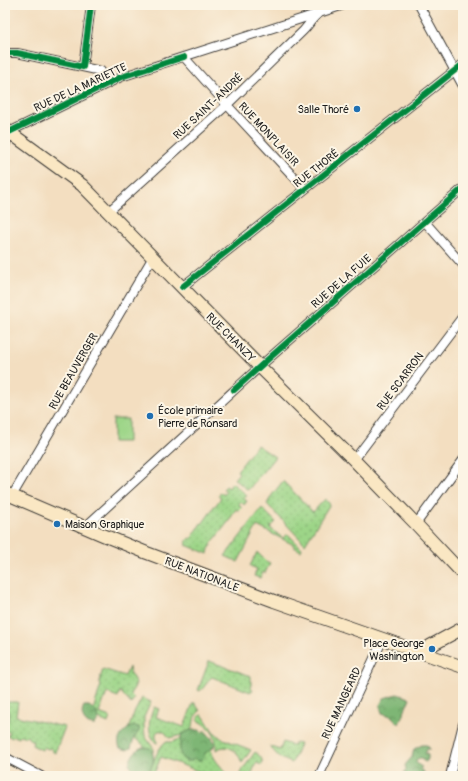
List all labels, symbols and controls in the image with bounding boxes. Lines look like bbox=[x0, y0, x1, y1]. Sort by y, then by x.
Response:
street label: RUE DE LA MARIETTE bbox=[32, 60, 129, 115]
street label: RUE SAINT-ANDRÉ bbox=[171, 71, 246, 142]
street label: RUE MONPLAISIR bbox=[236, 100, 302, 169]
place label: Salle Thoré bbox=[297, 103, 349, 116]
marker: Salle Thoré bbox=[352, 104, 362, 114]
street label: RUE THORÉ bbox=[291, 147, 342, 190]
street label: RUE DE LA FUIE bbox=[309, 252, 374, 311]
street label: RUE CHANZY bbox=[203, 310, 258, 365]
street label: RUE BEAUVERGER bbox=[46, 331, 101, 412]
street label: RUE SCARRON bbox=[374, 350, 426, 413]
place label: École primaire Pierre de Ronsard bbox=[158, 404, 238, 430]
marker: École primaire Pierre de Ronsard bbox=[145, 411, 155, 421]
place label: Maison Graphique bbox=[65, 518, 145, 531]
marker: Maison Graphique bbox=[52, 519, 62, 529]
street label: RUE NATIONALE bbox=[163, 554, 241, 595]
place label: Place George Washington bbox=[363, 637, 425, 663]
marker: Place George Washington bbox=[427, 644, 437, 654]
street label: RUE MANGEARD bbox=[319, 665, 364, 741]

